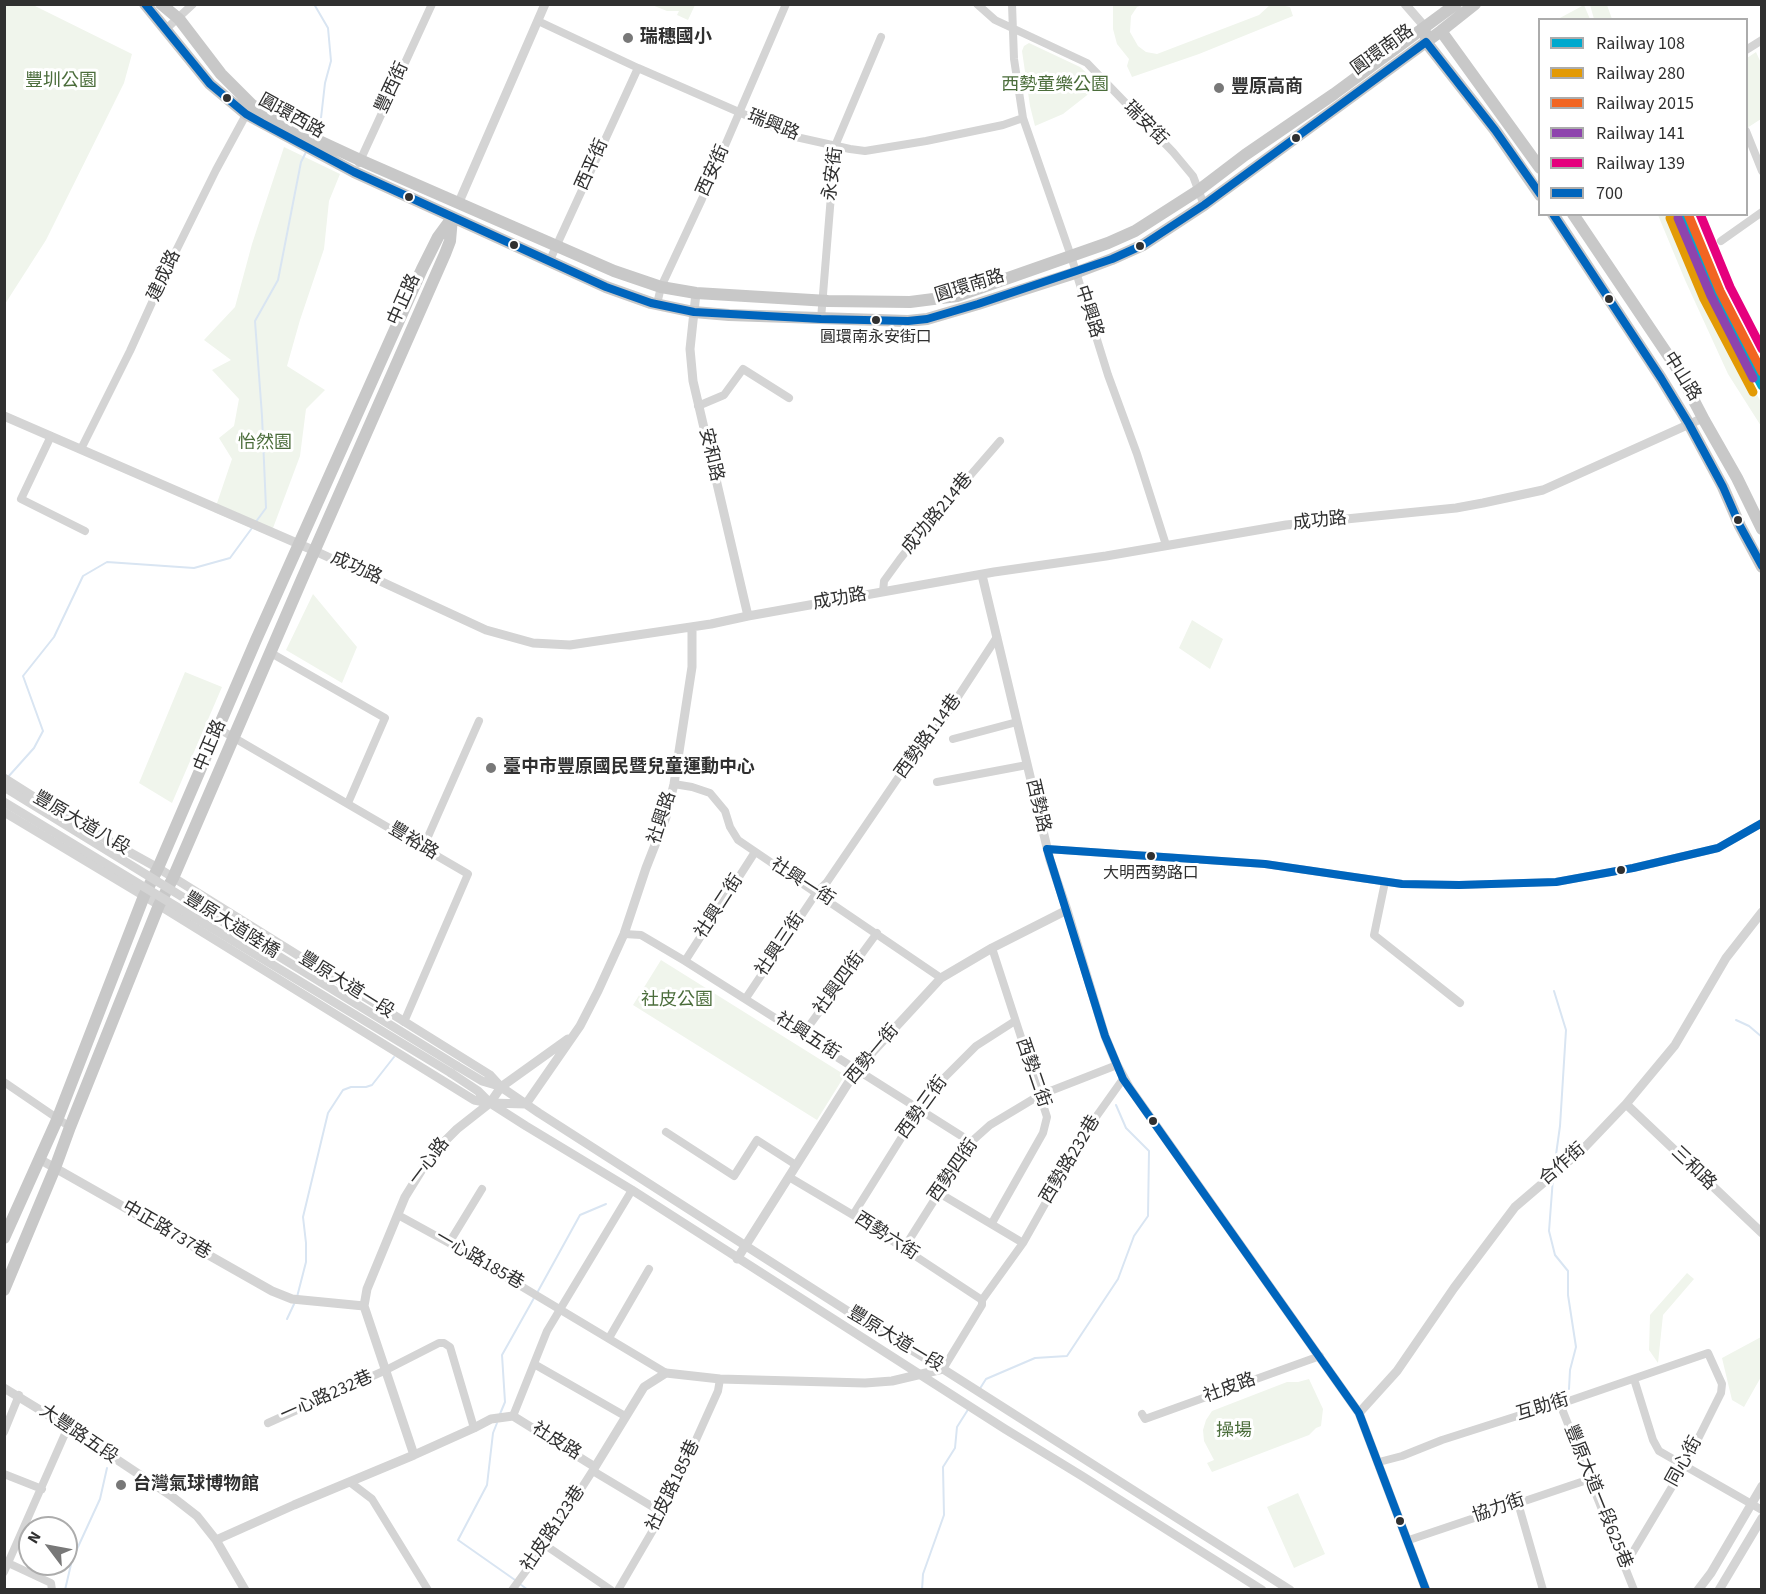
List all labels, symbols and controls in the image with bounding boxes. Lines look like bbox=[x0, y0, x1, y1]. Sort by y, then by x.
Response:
legend bbox=[1538, 18, 1748, 216]
street label: 圓環南路 bbox=[1348, 21, 1418, 81]
place label: 瑞穗國小 bbox=[640, 27, 712, 49]
marker: 瑞穗國小 bbox=[621, 31, 635, 45]
text: Railway 108 bbox=[1596, 31, 1685, 56]
street label: 豐西街 bbox=[372, 59, 414, 117]
text: Railway 280 bbox=[1596, 61, 1685, 86]
park label: 豐圳公園 bbox=[25, 71, 97, 93]
park label: 西勢童樂公園 bbox=[1001, 75, 1109, 97]
place label: 豐原高商 bbox=[1231, 77, 1303, 99]
marker: 豐原高商 bbox=[1212, 81, 1226, 95]
street label: 圓環西路 bbox=[254, 90, 328, 144]
text: Railway 2015 bbox=[1596, 91, 1694, 116]
unlabelled marker bbox=[221, 92, 233, 104]
street label: 瑞安街 bbox=[1118, 97, 1172, 151]
street label: 瑞興路 bbox=[744, 106, 802, 146]
text: Railway 141 bbox=[1596, 121, 1685, 146]
unlabelled marker bbox=[1290, 132, 1302, 144]
street label: 西平街 bbox=[572, 136, 614, 194]
street label: 西安街 bbox=[693, 142, 735, 200]
street label: 永安街 bbox=[820, 146, 848, 202]
text: Railway 139 bbox=[1596, 151, 1685, 176]
text: 700 bbox=[1596, 181, 1623, 206]
unlabelled marker bbox=[403, 191, 415, 203]
unlabelled marker bbox=[508, 239, 520, 251]
unlabelled marker bbox=[1134, 240, 1146, 252]
street label: 建成路 bbox=[144, 247, 186, 305]
street label: 圓環南路 bbox=[932, 266, 1008, 308]
street label: 中正路 bbox=[384, 271, 426, 329]
street label: 中興路 bbox=[1069, 283, 1107, 341]
unlabelled marker bbox=[1603, 293, 1615, 305]
marker: 圓環南永安街口 bbox=[870, 314, 882, 326]
place label: 圓環南永安街口 bbox=[820, 328, 932, 348]
street label: 中山路 bbox=[1658, 348, 1704, 406]
street label: 安和路 bbox=[693, 426, 727, 484]
park label: 怡然園 bbox=[238, 433, 292, 455]
street label: 成功路214巷 bbox=[898, 469, 978, 559]
street label: 成功路 bbox=[1292, 508, 1348, 536]
unlabelled marker bbox=[1732, 514, 1744, 526]
street label: 成功路 bbox=[327, 548, 385, 590]
street label: 成功路 bbox=[812, 585, 868, 615]
street label: 西勢路114巷 bbox=[891, 691, 967, 783]
street label: 中正路 bbox=[191, 717, 231, 775]
place label: 臺中市豐原國民暨兒童運動中心 bbox=[503, 757, 755, 779]
marker: 臺中市豐原國民暨兒童運動中心 bbox=[484, 761, 498, 775]
street label: 西勢路 bbox=[1020, 777, 1054, 835]
street label: 豐原大道八段 bbox=[29, 788, 133, 860]
street label: 社興路 bbox=[644, 789, 682, 847]
street label: 豐裕路 bbox=[384, 819, 442, 865]
marker: 大明西勢路口 bbox=[1145, 850, 1157, 862]
street label: 社興一街 bbox=[766, 854, 838, 912]
place label: 大明西勢路口 bbox=[1103, 864, 1199, 884]
unlabelled marker bbox=[1615, 864, 1627, 876]
street label: 社興二街 bbox=[691, 871, 749, 943]
street label: 豐原大道陸橋 bbox=[179, 888, 283, 964]
street label: 社興三街 bbox=[752, 909, 810, 981]
street label: 豐原大道一段 bbox=[294, 948, 398, 1024]
street label: 社興四街 bbox=[810, 949, 870, 1019]
park label: 社皮公園 bbox=[641, 990, 713, 1012]
street label: 社興五街 bbox=[771, 1009, 843, 1065]
street label: 西勢一街 bbox=[842, 1020, 904, 1090]
street label: 西勢二街 bbox=[1010, 1035, 1054, 1111]
street label: 西勢三街 bbox=[893, 1073, 953, 1143]
street label: 西勢路232巷 bbox=[1036, 1112, 1106, 1208]
unlabelled marker bbox=[1147, 1115, 1159, 1127]
street label: 一心路 bbox=[405, 1134, 455, 1190]
street label: 西勢四街 bbox=[925, 1135, 983, 1207]
street label: 合作街 bbox=[1536, 1139, 1590, 1191]
street label: 三和路 bbox=[1666, 1142, 1720, 1196]
street label: 中正路737巷 bbox=[118, 1197, 214, 1265]
street label: 西勢六街 bbox=[850, 1208, 922, 1266]
street label: 一心路185巷 bbox=[431, 1227, 527, 1295]
street label: 豐原大道一段 bbox=[843, 1303, 947, 1377]
street label: 一心路232巷 bbox=[277, 1367, 377, 1427]
street label: 社皮路 bbox=[1201, 1370, 1259, 1408]
street label: 互助街 bbox=[1514, 1390, 1572, 1426]
street label: 大豐路五段 bbox=[35, 1401, 121, 1469]
street label: 社皮路 bbox=[527, 1419, 585, 1465]
park label: 操場 bbox=[1216, 1421, 1252, 1443]
street label: 豐原大道一段625巷 bbox=[1558, 1422, 1636, 1572]
street label: 同心街 bbox=[1662, 1433, 1708, 1491]
street label: 社皮路185巷 bbox=[643, 1437, 705, 1535]
place label: 台灣氣球博物館 bbox=[133, 1474, 259, 1496]
marker: 台灣氣球博物館 bbox=[114, 1478, 128, 1492]
street label: 社皮路123巷 bbox=[517, 1482, 591, 1576]
street label: 協力街 bbox=[1470, 1490, 1528, 1528]
unlabelled marker bbox=[1394, 1515, 1406, 1527]
north arrow bbox=[18, 1516, 78, 1576]
text: N bbox=[22, 1527, 47, 1548]

